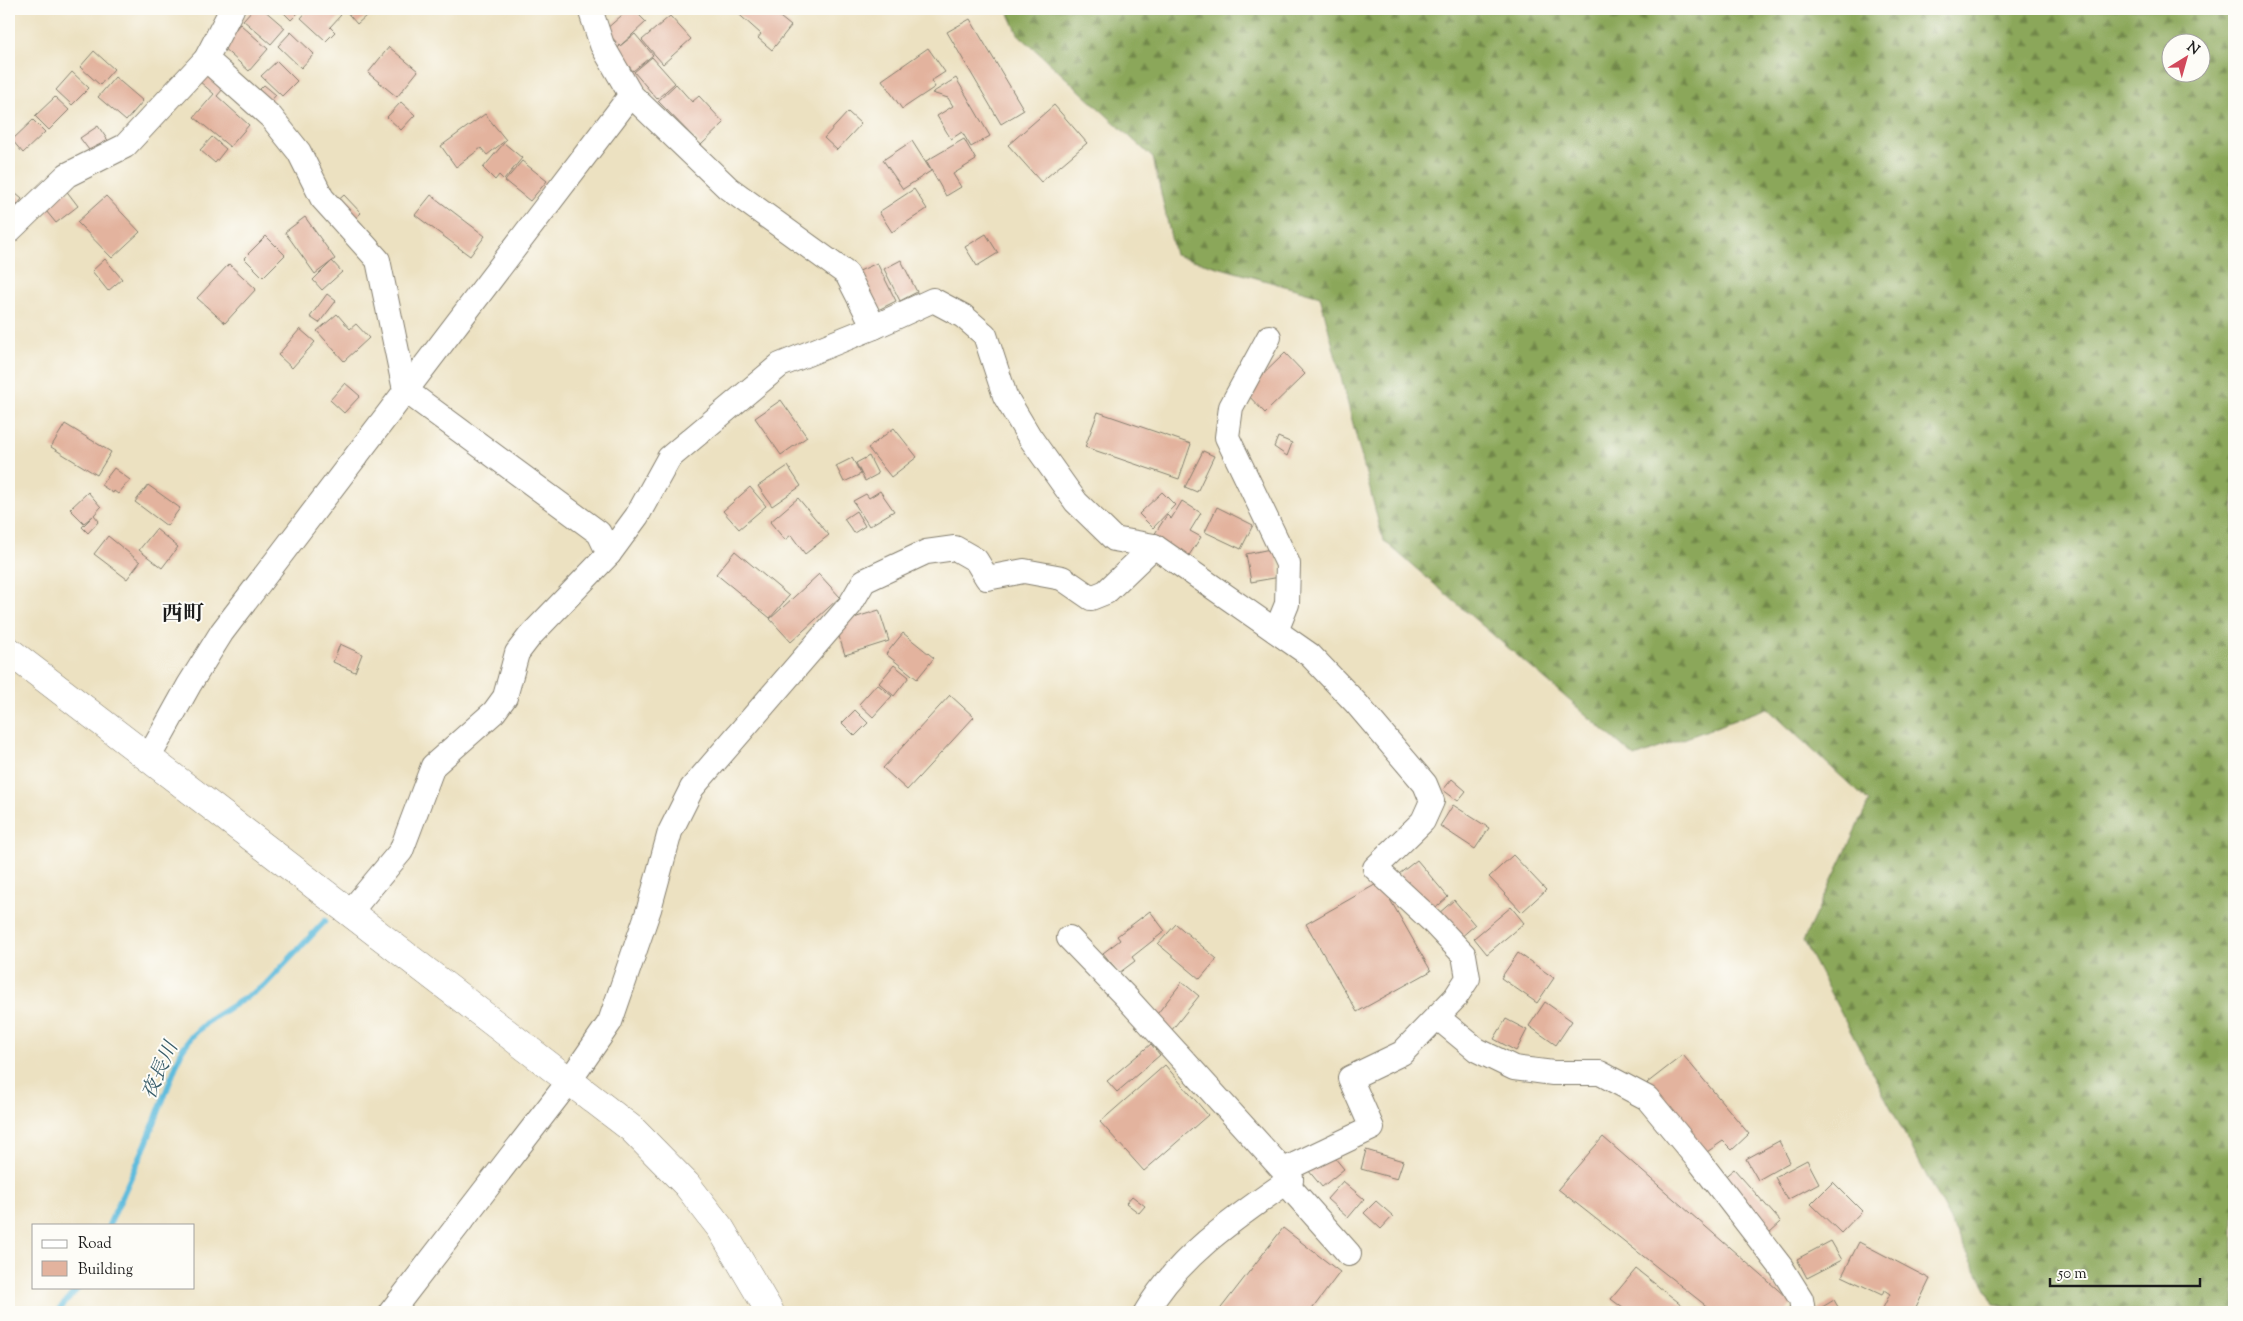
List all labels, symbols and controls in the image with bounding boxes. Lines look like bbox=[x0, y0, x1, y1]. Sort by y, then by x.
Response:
north arrow bbox=[2160, 32, 2210, 82]
text: N bbox=[2182, 38, 2203, 61]
district label: 西町 bbox=[162, 600, 204, 630]
water label: 夜長川 bbox=[136, 1036, 188, 1104]
legend bbox=[32, 1224, 195, 1288]
text: Road bbox=[78, 1234, 112, 1255]
scale bar bbox=[2050, 1256, 2200, 1288]
text: Building bbox=[78, 1260, 133, 1281]
text: 50 m bbox=[2057, 1264, 2087, 1285]

